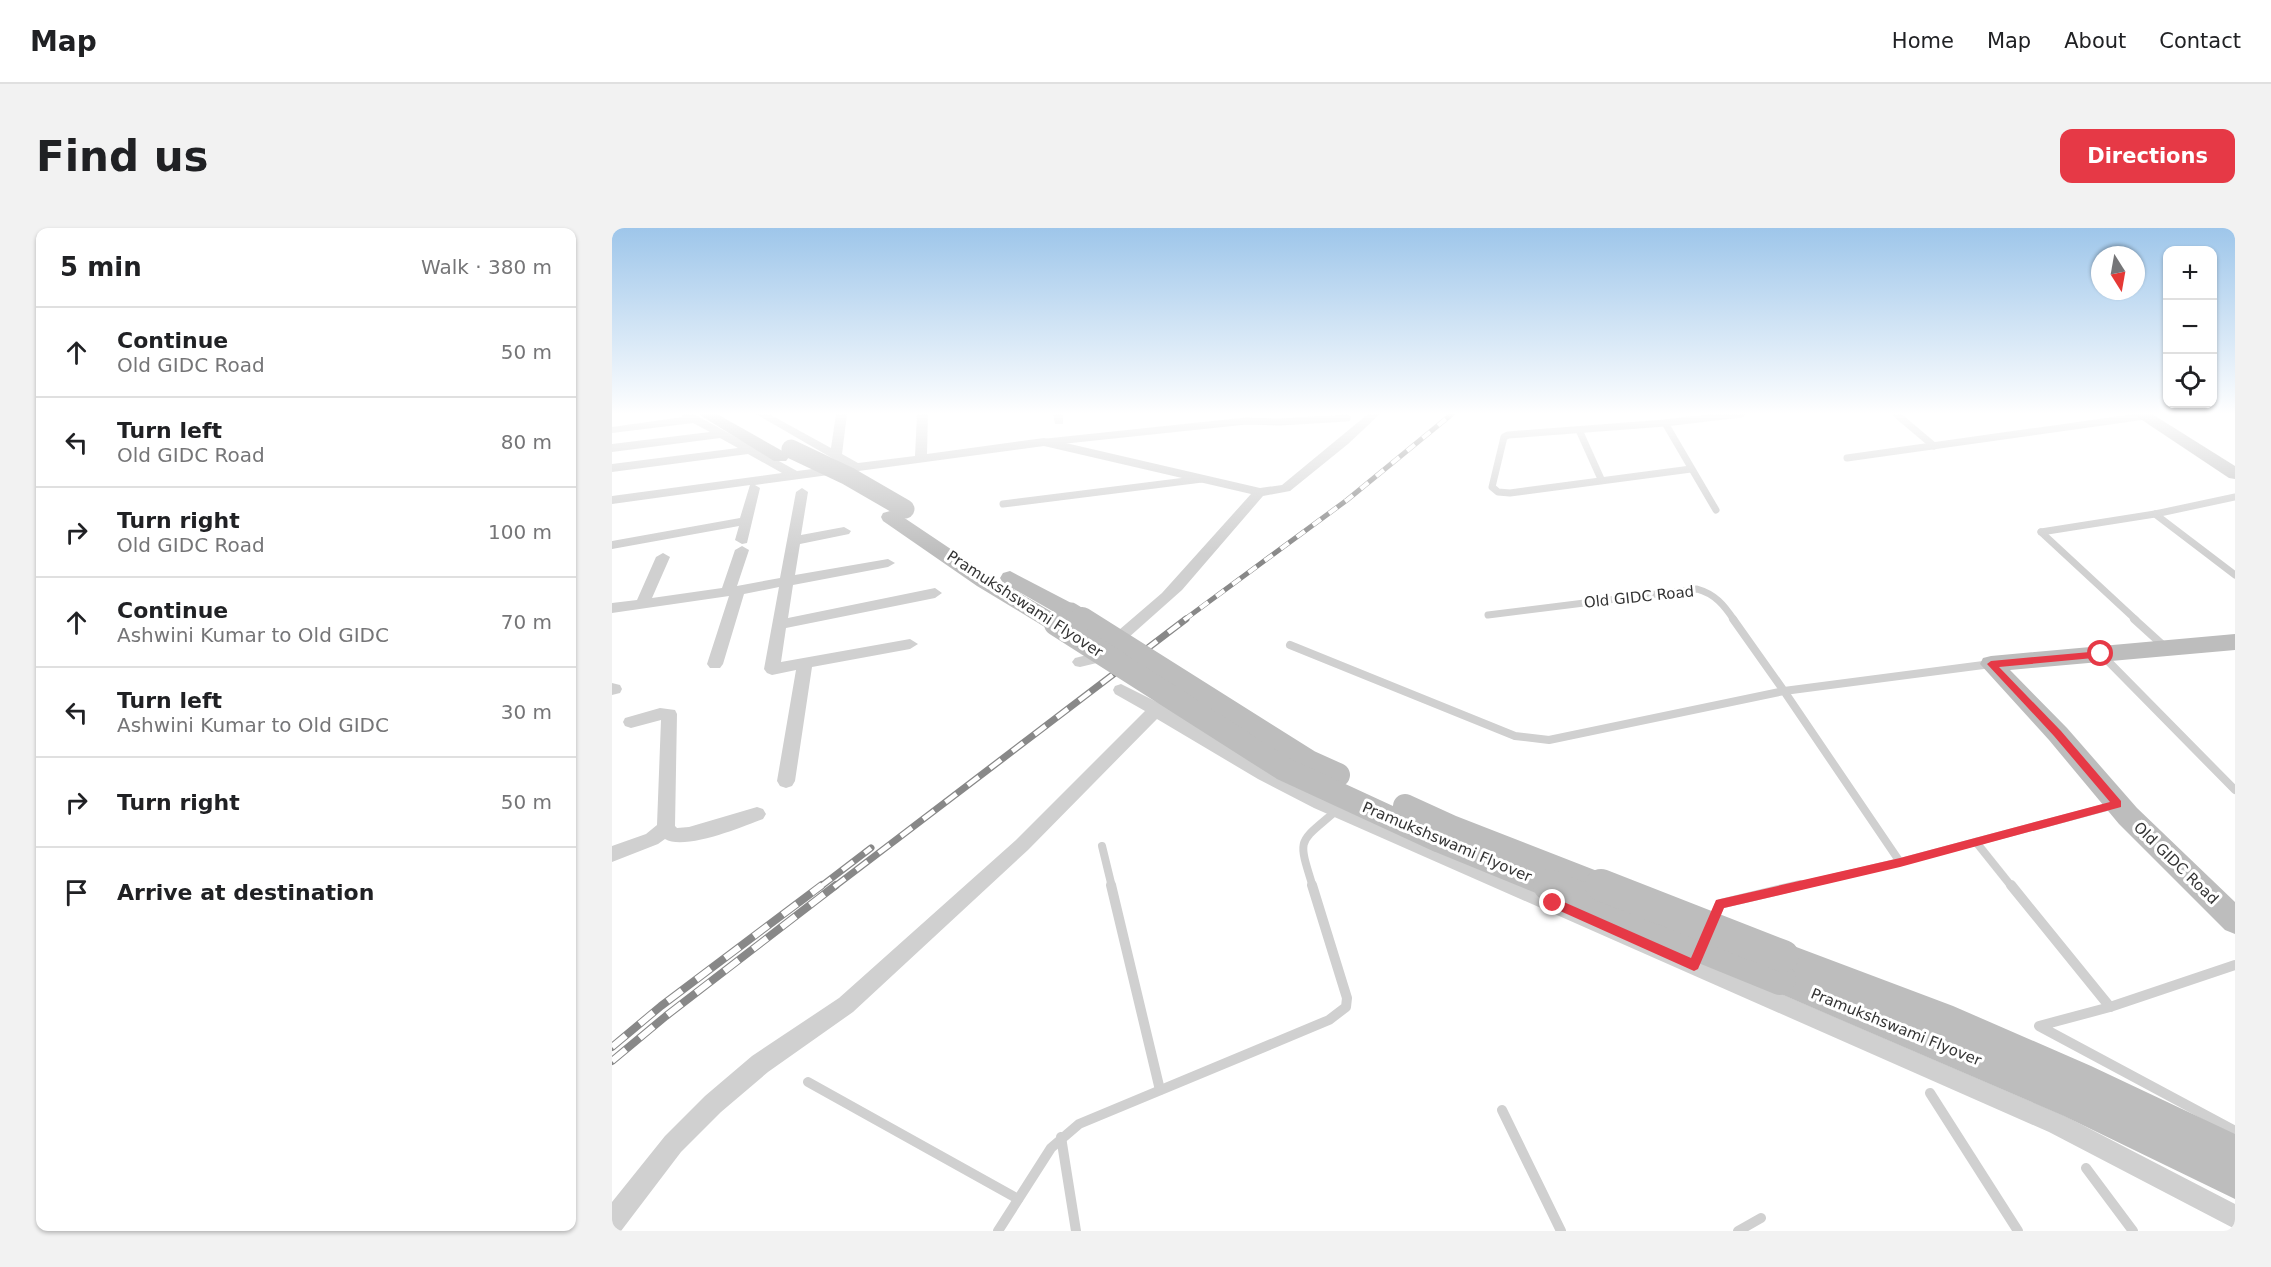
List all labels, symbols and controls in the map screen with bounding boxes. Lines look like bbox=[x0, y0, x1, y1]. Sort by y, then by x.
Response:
text: Map bbox=[30, 25, 97, 58]
text: Home bbox=[1892, 29, 1954, 53]
text: Map bbox=[1987, 29, 2031, 53]
text: About bbox=[2064, 29, 2126, 53]
text: Contact bbox=[2159, 29, 2241, 53]
button: Directions bbox=[2060, 129, 2235, 183]
text: Find us bbox=[36, 132, 209, 181]
north arrow bbox=[2091, 246, 2145, 300]
map controls bbox=[2163, 246, 2217, 408]
button: + bbox=[2163, 246, 2217, 300]
text: 5 min bbox=[60, 252, 142, 282]
text: Walk · 380 m bbox=[421, 255, 552, 279]
button: − bbox=[2163, 300, 2217, 354]
text: Continue bbox=[117, 328, 228, 353]
icon: ahead bbox=[60, 336, 93, 369]
text: 50 m bbox=[501, 340, 552, 364]
text: Old GIDC Road bbox=[117, 353, 265, 377]
button: locate bbox=[2163, 354, 2217, 408]
text: Turn left bbox=[117, 418, 222, 443]
icon: left bbox=[60, 426, 93, 459]
text: 80 m bbox=[501, 430, 552, 454]
text: Old GIDC Road bbox=[117, 443, 265, 467]
text: Turn right bbox=[117, 508, 240, 533]
icon: right bbox=[60, 516, 93, 549]
text: 100 m bbox=[488, 520, 552, 544]
text: Old GIDC Road bbox=[117, 533, 265, 557]
street label: Pramukshswami Flyover bbox=[944, 547, 1107, 662]
street label: Old GIDC Road bbox=[1583, 582, 1695, 612]
text: Continue bbox=[117, 598, 228, 623]
icon: ahead bbox=[60, 606, 93, 639]
text: 70 m bbox=[501, 610, 552, 634]
text: Ashwini Kumar to Old GIDC bbox=[117, 623, 389, 647]
route start bbox=[2087, 640, 2113, 666]
text: Turn left bbox=[117, 688, 222, 713]
icon: left bbox=[60, 696, 93, 729]
text: 30 m bbox=[501, 700, 552, 724]
text: Ashwini Kumar to Old GIDC bbox=[117, 713, 389, 737]
icon: right bbox=[60, 786, 93, 819]
text: Turn right bbox=[117, 790, 240, 815]
text: 50 m bbox=[501, 790, 552, 814]
street label: Pramukshswami Flyover bbox=[1360, 798, 1535, 886]
street label: Old GIDC Road bbox=[2130, 818, 2222, 908]
icon: arrive bbox=[60, 876, 93, 909]
text: Arrive at destination bbox=[117, 880, 374, 905]
route end bbox=[1539, 889, 1565, 915]
street label: Pramukshswami Flyover bbox=[1808, 985, 1985, 1070]

